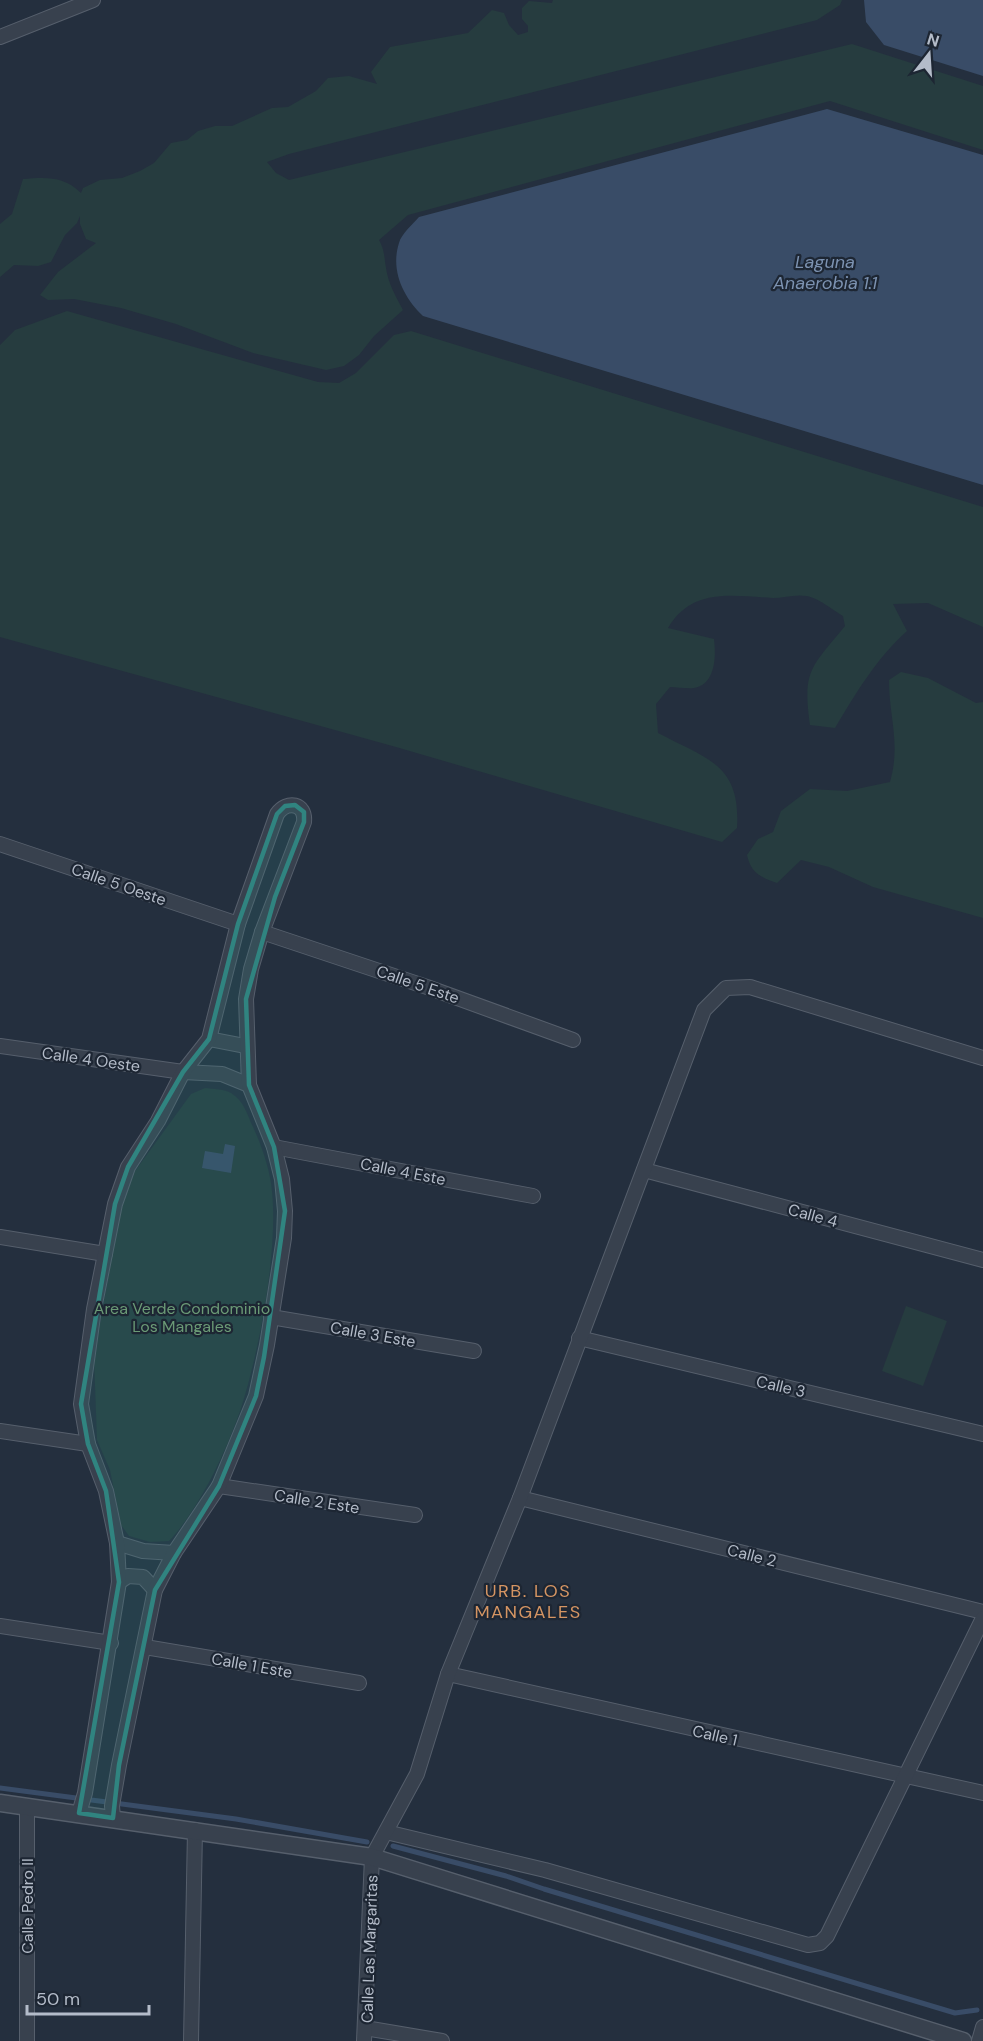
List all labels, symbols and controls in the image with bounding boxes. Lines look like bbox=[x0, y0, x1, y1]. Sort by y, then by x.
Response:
north arrow bbox=[899, 24, 959, 84]
text: N bbox=[925, 28, 942, 52]
water label: Laguna Anaerobia 1.1 bbox=[772, 250, 877, 295]
street label: Calle 5 Oeste bbox=[69, 858, 169, 911]
street label: Calle 5 Este bbox=[374, 960, 462, 1008]
street label: Calle 4 Oeste bbox=[40, 1042, 141, 1077]
street label: Calle 4 Este bbox=[358, 1153, 447, 1190]
street label: Calle 4 bbox=[786, 1199, 840, 1232]
park label: Area Verde Condominio Los Mangales bbox=[94, 1298, 270, 1337]
street label: Calle 3 Este bbox=[329, 1317, 417, 1352]
street label: Calle 3 bbox=[754, 1371, 808, 1402]
street label: Calle 2 Este bbox=[273, 1484, 361, 1519]
street label: Calle 2 bbox=[725, 1539, 779, 1572]
district label: URB. LOS MANGALES bbox=[474, 1579, 582, 1624]
street label: Calle 1 Este bbox=[210, 1648, 294, 1683]
street label: Calle 1 bbox=[690, 1720, 739, 1751]
street label: Calle Pedro II bbox=[17, 1858, 38, 1954]
street label: Calle Las Margaritas bbox=[356, 1875, 383, 2024]
scale bar bbox=[27, 1978, 148, 2016]
text: 50 m bbox=[36, 1987, 80, 2011]

